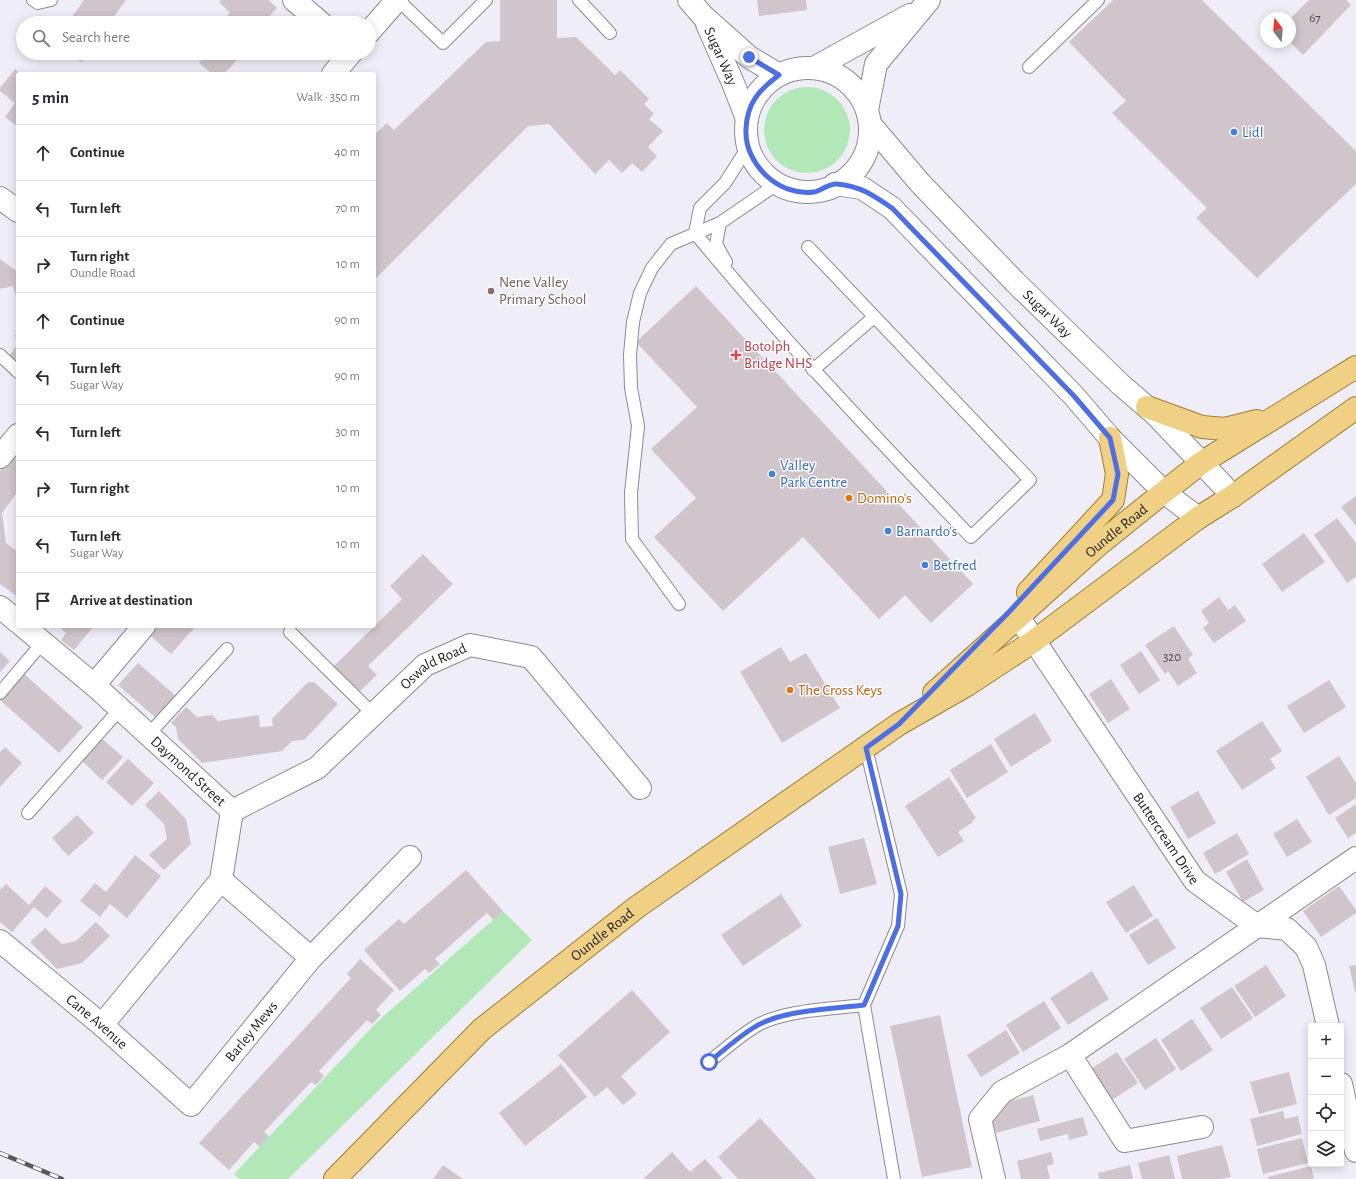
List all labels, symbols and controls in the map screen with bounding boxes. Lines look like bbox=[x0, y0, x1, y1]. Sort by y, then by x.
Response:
north arrow bbox=[1260, 12, 1296, 48]
house number: 67 bbox=[1309, 12, 1321, 25]
search box bbox=[16, 16, 376, 60]
street label: Sugar Way bbox=[702, 25, 741, 88]
icon: search bbox=[30, 27, 52, 49]
text: Search here bbox=[62, 30, 130, 45]
route end bbox=[740, 48, 758, 66]
text: 5 min bbox=[32, 89, 69, 106]
text: Walk · 350 m bbox=[296, 91, 360, 104]
place label: Lidl bbox=[1242, 125, 1263, 140]
marker: Lidl bbox=[1229, 127, 1239, 137]
icon: ahead bbox=[32, 142, 54, 164]
text: Continue bbox=[70, 145, 125, 160]
text: 40 m bbox=[334, 146, 360, 159]
icon: left bbox=[32, 198, 54, 220]
text: Turn left bbox=[70, 201, 121, 216]
text: 70 m bbox=[335, 202, 360, 215]
text: Turn right bbox=[70, 249, 129, 264]
icon: right bbox=[32, 254, 54, 276]
text: 10 m bbox=[336, 258, 360, 271]
text: Oundle Road bbox=[70, 267, 135, 280]
place label: Nene Valley Primary School bbox=[499, 275, 587, 307]
marker: Nene Valley Primary School bbox=[486, 286, 496, 296]
street label: Sugar Way bbox=[1020, 287, 1075, 341]
icon: ahead bbox=[32, 310, 54, 332]
text: Continue bbox=[70, 313, 125, 328]
text: 90 m bbox=[334, 314, 360, 327]
place label: Botolph Bridge NHS bbox=[744, 339, 812, 371]
marker: Botolph Bridge NHS bbox=[731, 350, 741, 360]
text: Turn left bbox=[70, 361, 121, 376]
icon: left bbox=[32, 366, 54, 388]
text: 90 m bbox=[334, 370, 360, 383]
text: Sugar Way bbox=[70, 379, 123, 392]
icon: left bbox=[32, 422, 54, 444]
text: Turn left bbox=[70, 425, 121, 440]
text: 30 m bbox=[335, 426, 360, 439]
place label: Valley Park Centre bbox=[780, 458, 847, 490]
marker: Valley Park Centre bbox=[767, 469, 777, 479]
icon: right bbox=[32, 478, 54, 500]
text: Turn right bbox=[70, 481, 129, 496]
text: 10 m bbox=[336, 482, 360, 495]
place label: Domino's bbox=[857, 491, 912, 506]
marker: Domino's bbox=[844, 493, 854, 503]
street label: Oundle Road bbox=[1082, 501, 1150, 560]
place label: Barnardo's bbox=[896, 524, 957, 539]
marker: Barnardo's bbox=[883, 526, 893, 536]
text: Turn left bbox=[70, 529, 121, 544]
icon: left bbox=[32, 534, 54, 556]
text: 10 m bbox=[336, 538, 360, 551]
text: Sugar Way bbox=[70, 547, 123, 560]
place label: Betfred bbox=[933, 558, 977, 573]
marker: Betfred bbox=[920, 560, 930, 570]
icon: arrive bbox=[32, 590, 54, 612]
text: Arrive at destination bbox=[70, 593, 193, 608]
street label: Oswald Road bbox=[397, 640, 469, 692]
house number: 320 bbox=[1163, 651, 1181, 664]
place label: The Cross Keys bbox=[798, 683, 882, 698]
marker: The Cross Keys bbox=[785, 685, 795, 695]
street label: Daymond Street bbox=[148, 733, 229, 809]
street label: Buttercream Drive bbox=[1130, 790, 1202, 887]
street label: Oundle Road bbox=[568, 905, 637, 964]
street label: Cane Avenue bbox=[63, 991, 131, 1052]
street label: Barley Mews bbox=[222, 998, 280, 1064]
map controls bbox=[1308, 1023, 1344, 1167]
button: + bbox=[1308, 1023, 1344, 1059]
route start bbox=[700, 1053, 718, 1071]
button: − bbox=[1308, 1059, 1344, 1095]
button: locate bbox=[1308, 1095, 1344, 1131]
button: layers bbox=[1308, 1131, 1344, 1167]

